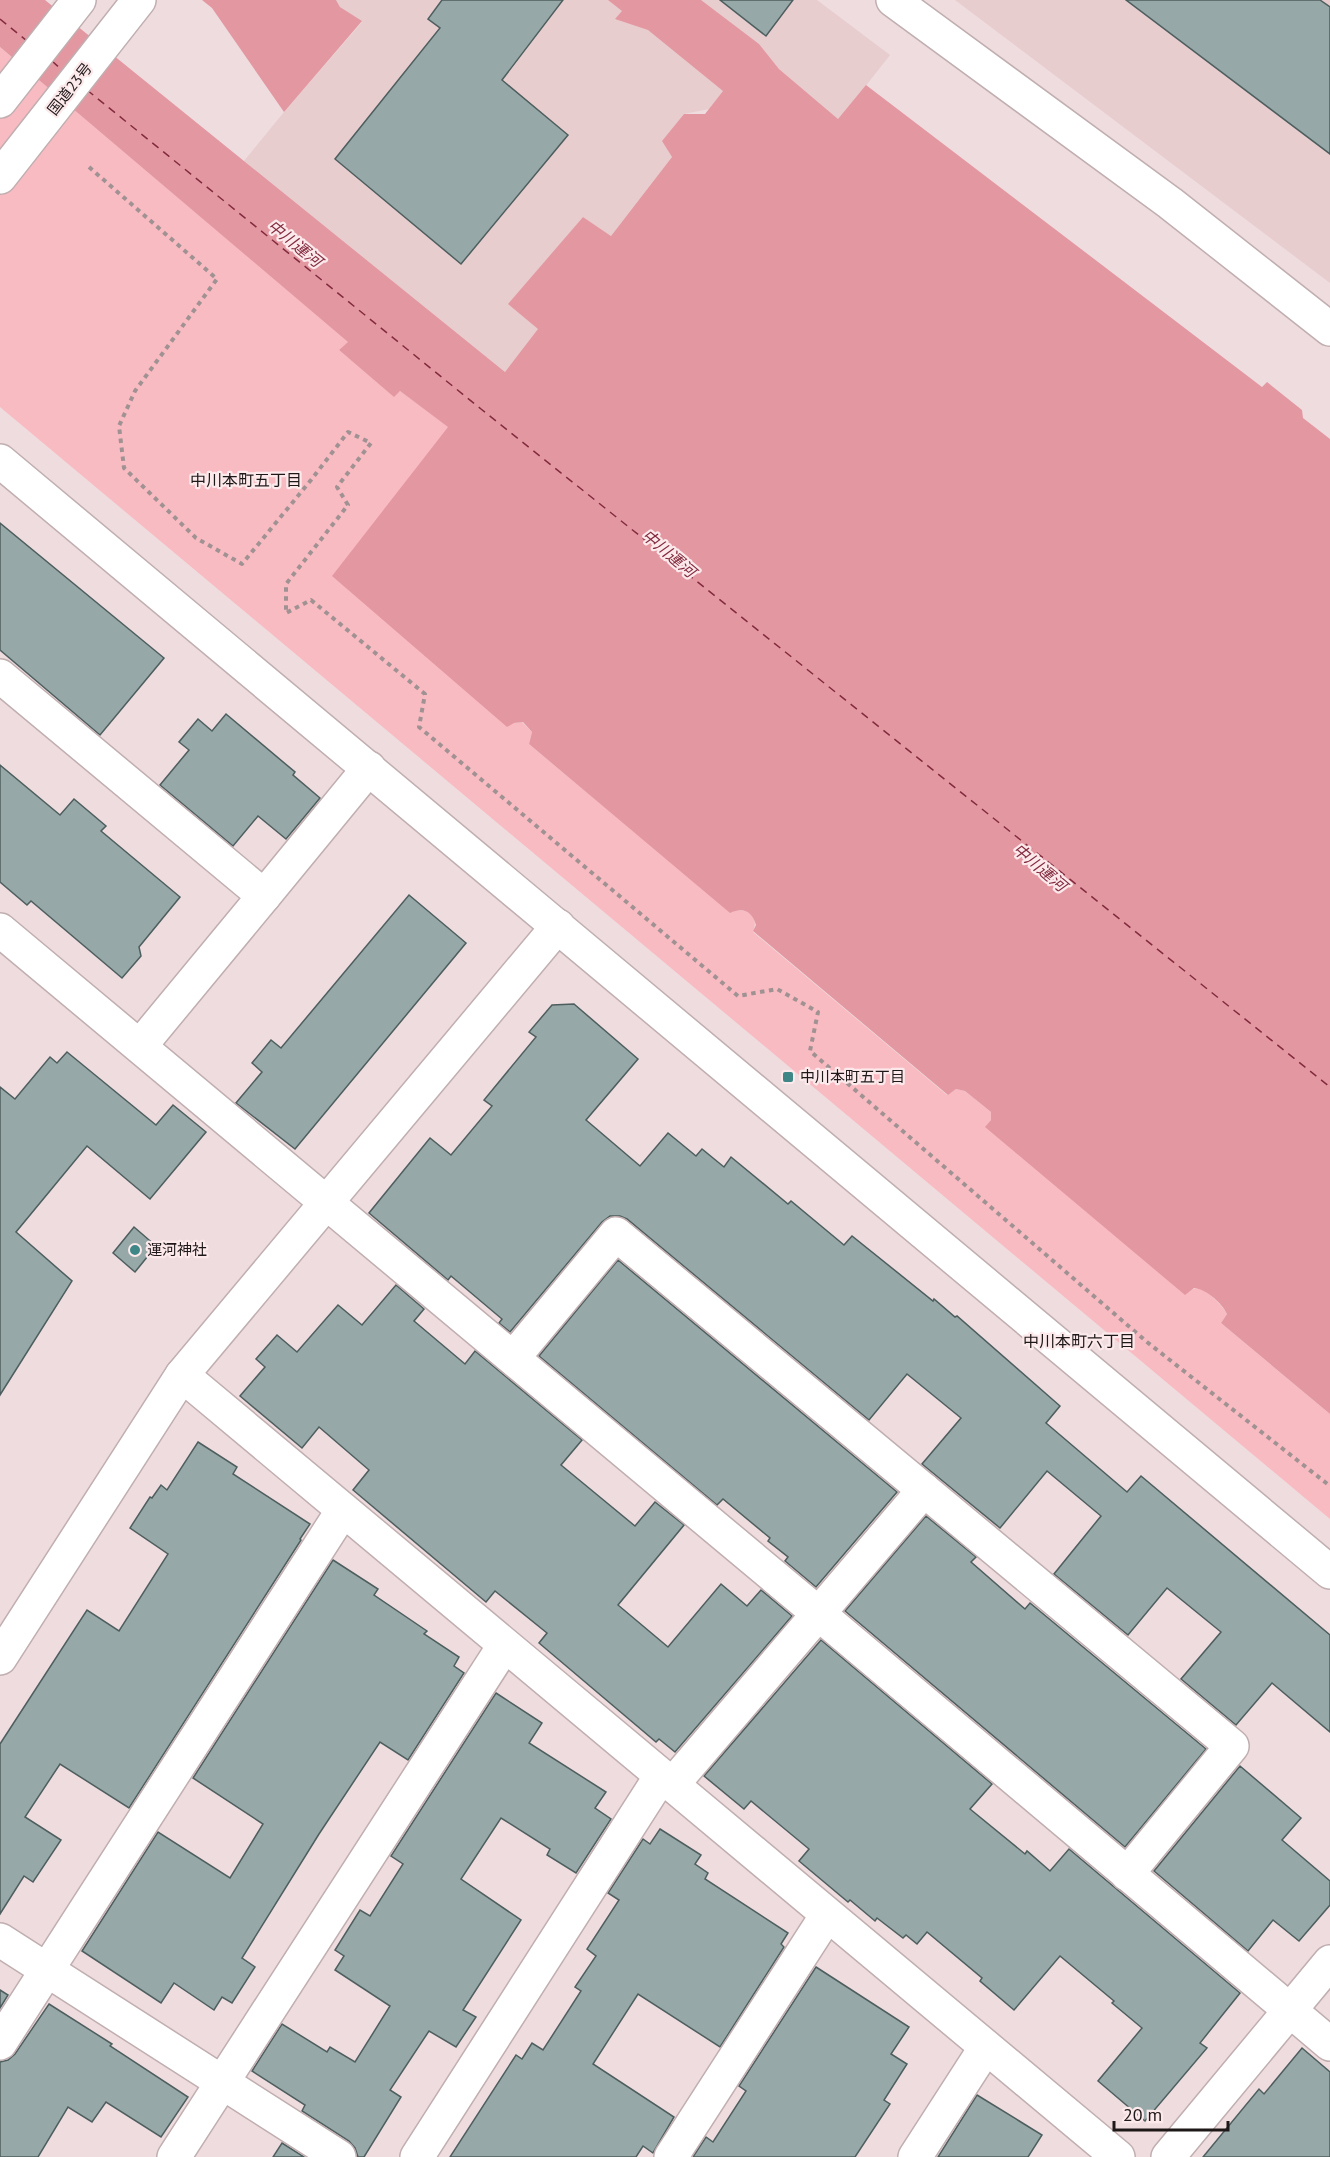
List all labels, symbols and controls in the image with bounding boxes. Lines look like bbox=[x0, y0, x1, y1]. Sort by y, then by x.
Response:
street label: 国道23号 bbox=[43, 59, 96, 119]
water label: 中川運河 bbox=[264, 215, 328, 273]
district label: 中川本町五丁目 bbox=[190, 470, 302, 490]
water label: 中川運河 bbox=[638, 525, 702, 583]
water label: 中川運河 bbox=[1009, 839, 1073, 897]
place label: 中川本町五丁目 bbox=[800, 1067, 905, 1086]
marker: 中川本町五丁目 bbox=[781, 1070, 795, 1084]
place label: 運河神社 bbox=[147, 1240, 207, 1259]
marker: 運河神社 bbox=[128, 1243, 142, 1257]
district label: 中川本町六丁目 bbox=[1023, 1331, 1135, 1351]
scale bar bbox=[1114, 2094, 1228, 2132]
text: 20 m bbox=[1123, 2103, 1162, 2126]

